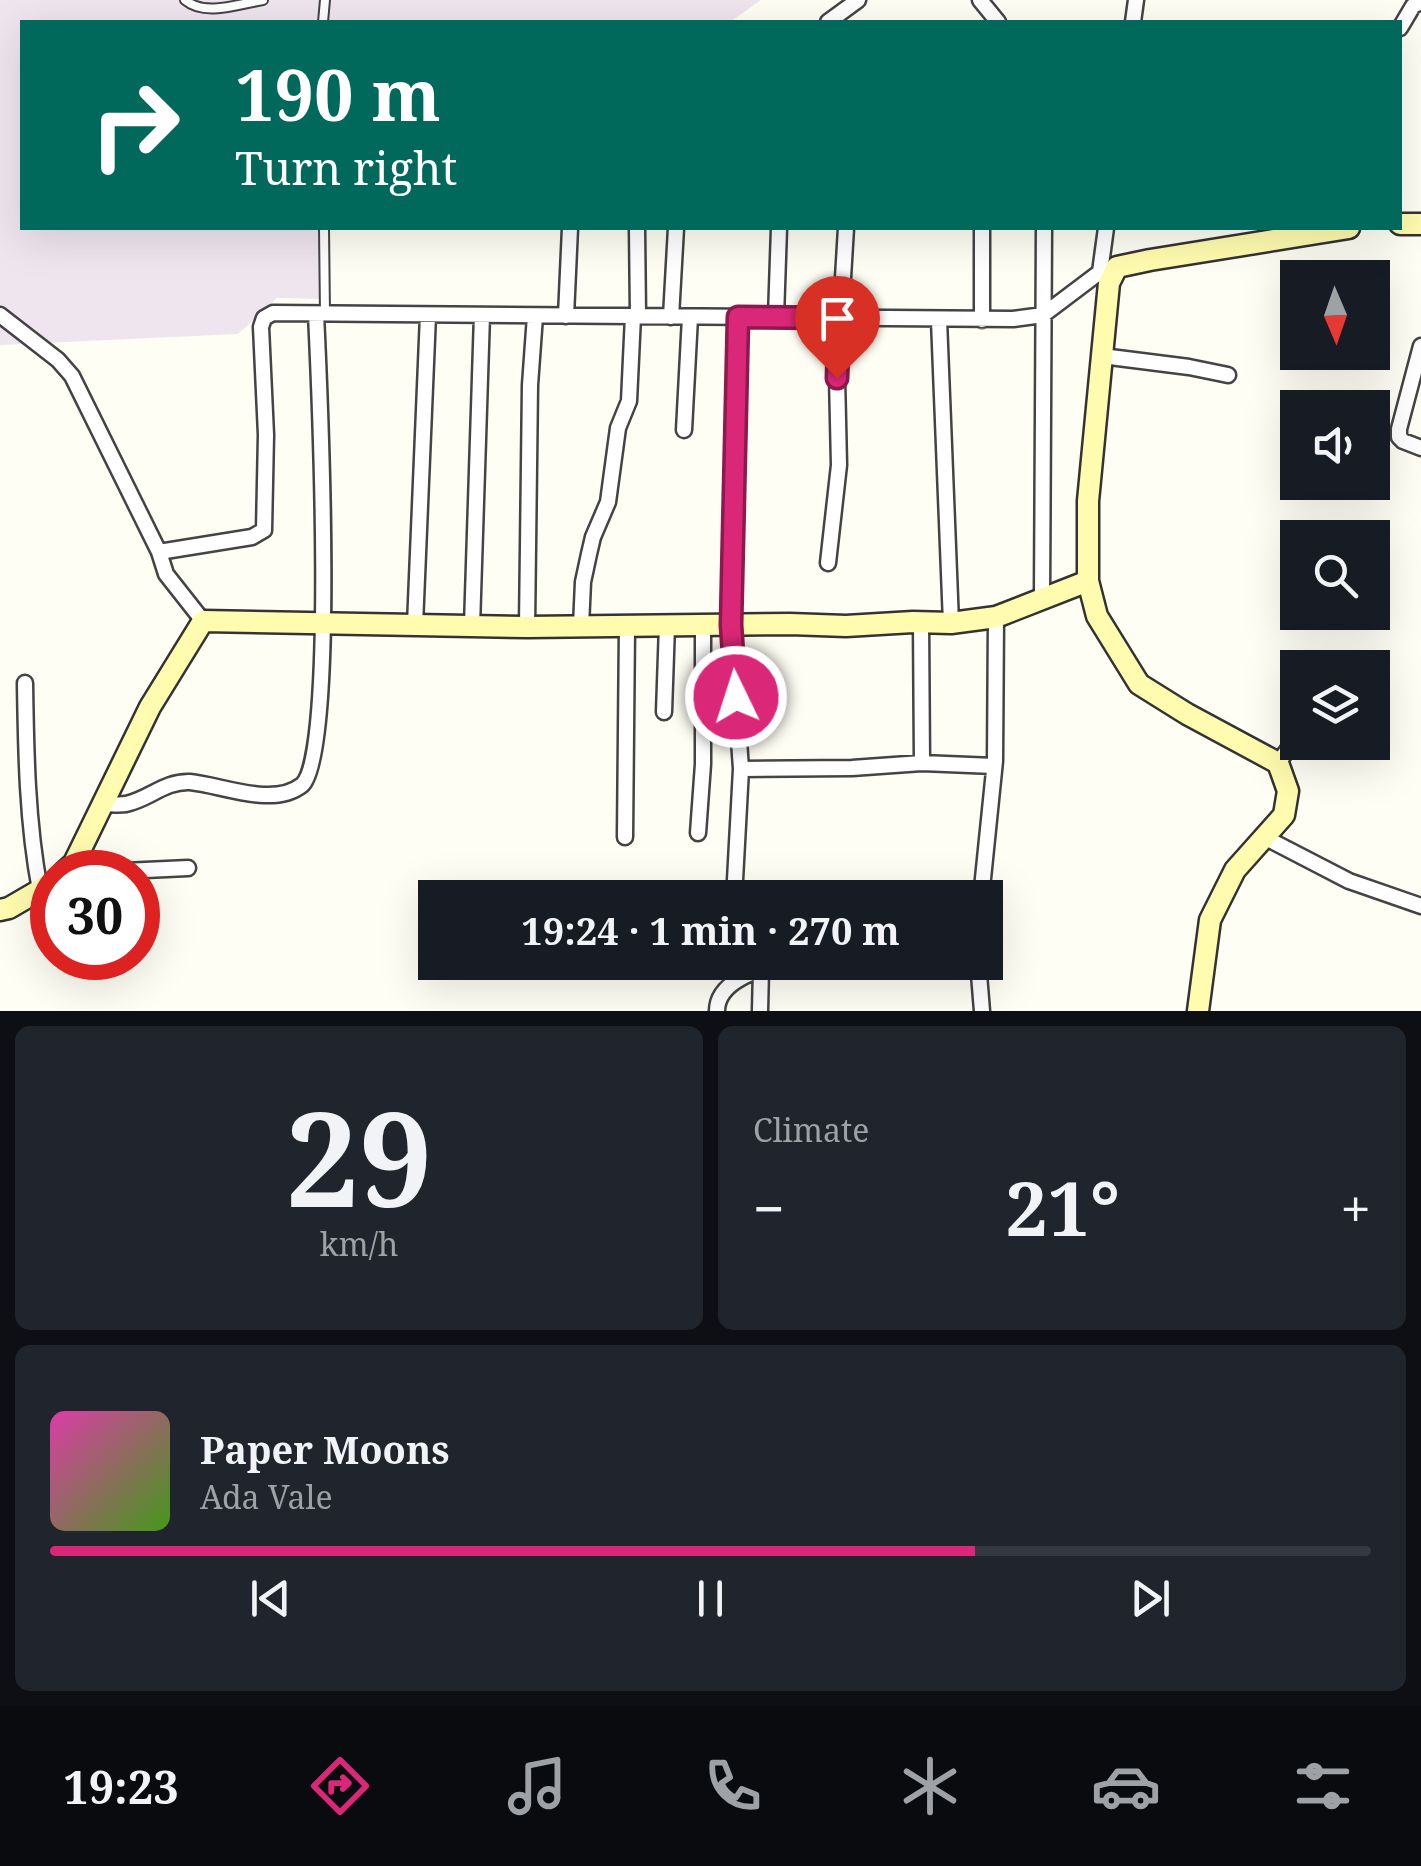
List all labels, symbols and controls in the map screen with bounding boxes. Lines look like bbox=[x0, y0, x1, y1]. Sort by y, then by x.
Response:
text: 190 m bbox=[235, 46, 441, 142]
icon: right bbox=[70, 60, 200, 190]
text: Turn right bbox=[235, 137, 457, 198]
north arrow bbox=[1280, 260, 1390, 370]
map controls bbox=[1280, 260, 1390, 760]
pin bbox=[795, 276, 880, 379]
icon: arrive bbox=[810, 291, 865, 346]
button: sound bbox=[1280, 390, 1390, 500]
button: search bbox=[1280, 520, 1390, 630]
position arrow bbox=[684, 645, 788, 749]
button: layers bbox=[1280, 650, 1390, 760]
speed limit sign: 30 bbox=[30, 850, 160, 980]
text: 19:24 · 1 min · 270 m bbox=[521, 904, 900, 956]
text: 29 bbox=[286, 1068, 432, 1245]
text: Climate bbox=[753, 1108, 869, 1151]
text: 21° bbox=[1005, 1156, 1120, 1258]
text: − bbox=[753, 1170, 785, 1245]
text: + bbox=[1340, 1170, 1371, 1245]
text: km/h bbox=[320, 1222, 398, 1265]
text: Paper Moons bbox=[200, 1423, 450, 1475]
text: Ada Vale bbox=[200, 1475, 333, 1518]
icon: previous bbox=[243, 1571, 298, 1626]
icon: pause bbox=[683, 1571, 738, 1626]
icon: next bbox=[1123, 1571, 1178, 1626]
icon: directions bbox=[305, 1751, 375, 1821]
icon: music bbox=[502, 1751, 572, 1821]
icon: phone bbox=[698, 1751, 768, 1821]
icon: climate bbox=[895, 1751, 965, 1821]
icon: car bbox=[1091, 1751, 1161, 1821]
icon: filters bbox=[1288, 1751, 1358, 1821]
text: 19:23 bbox=[63, 1756, 179, 1817]

